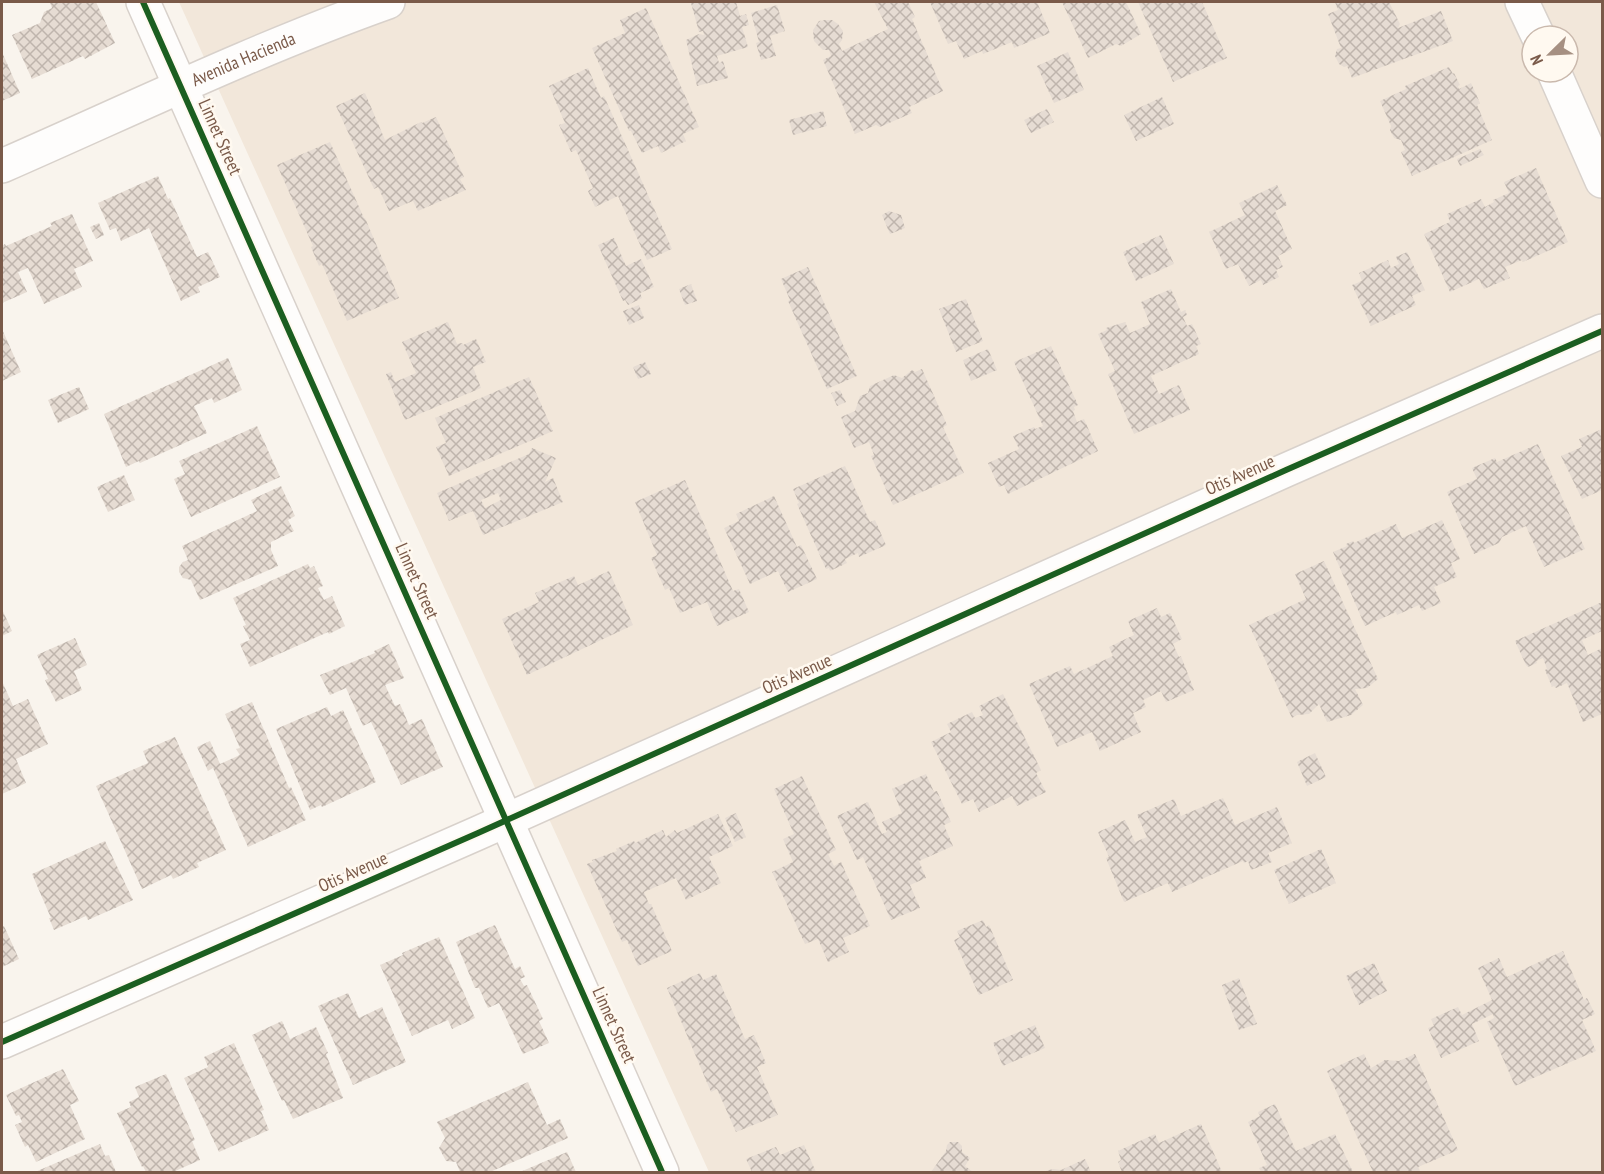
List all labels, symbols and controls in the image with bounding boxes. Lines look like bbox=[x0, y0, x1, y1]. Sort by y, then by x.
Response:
north arrow bbox=[1520, 24, 1580, 84]
street label: Avenida Hacienda bbox=[188, 27, 299, 91]
text: N bbox=[1525, 52, 1547, 68]
street label: Linnet Street bbox=[194, 95, 247, 178]
street label: Otis Avenue bbox=[1201, 449, 1278, 500]
street label: Linnet Street bbox=[391, 539, 444, 622]
street label: Otis Avenue bbox=[758, 648, 835, 699]
street label: Otis Avenue bbox=[314, 846, 391, 897]
street label: Linnet Street bbox=[588, 983, 641, 1066]

